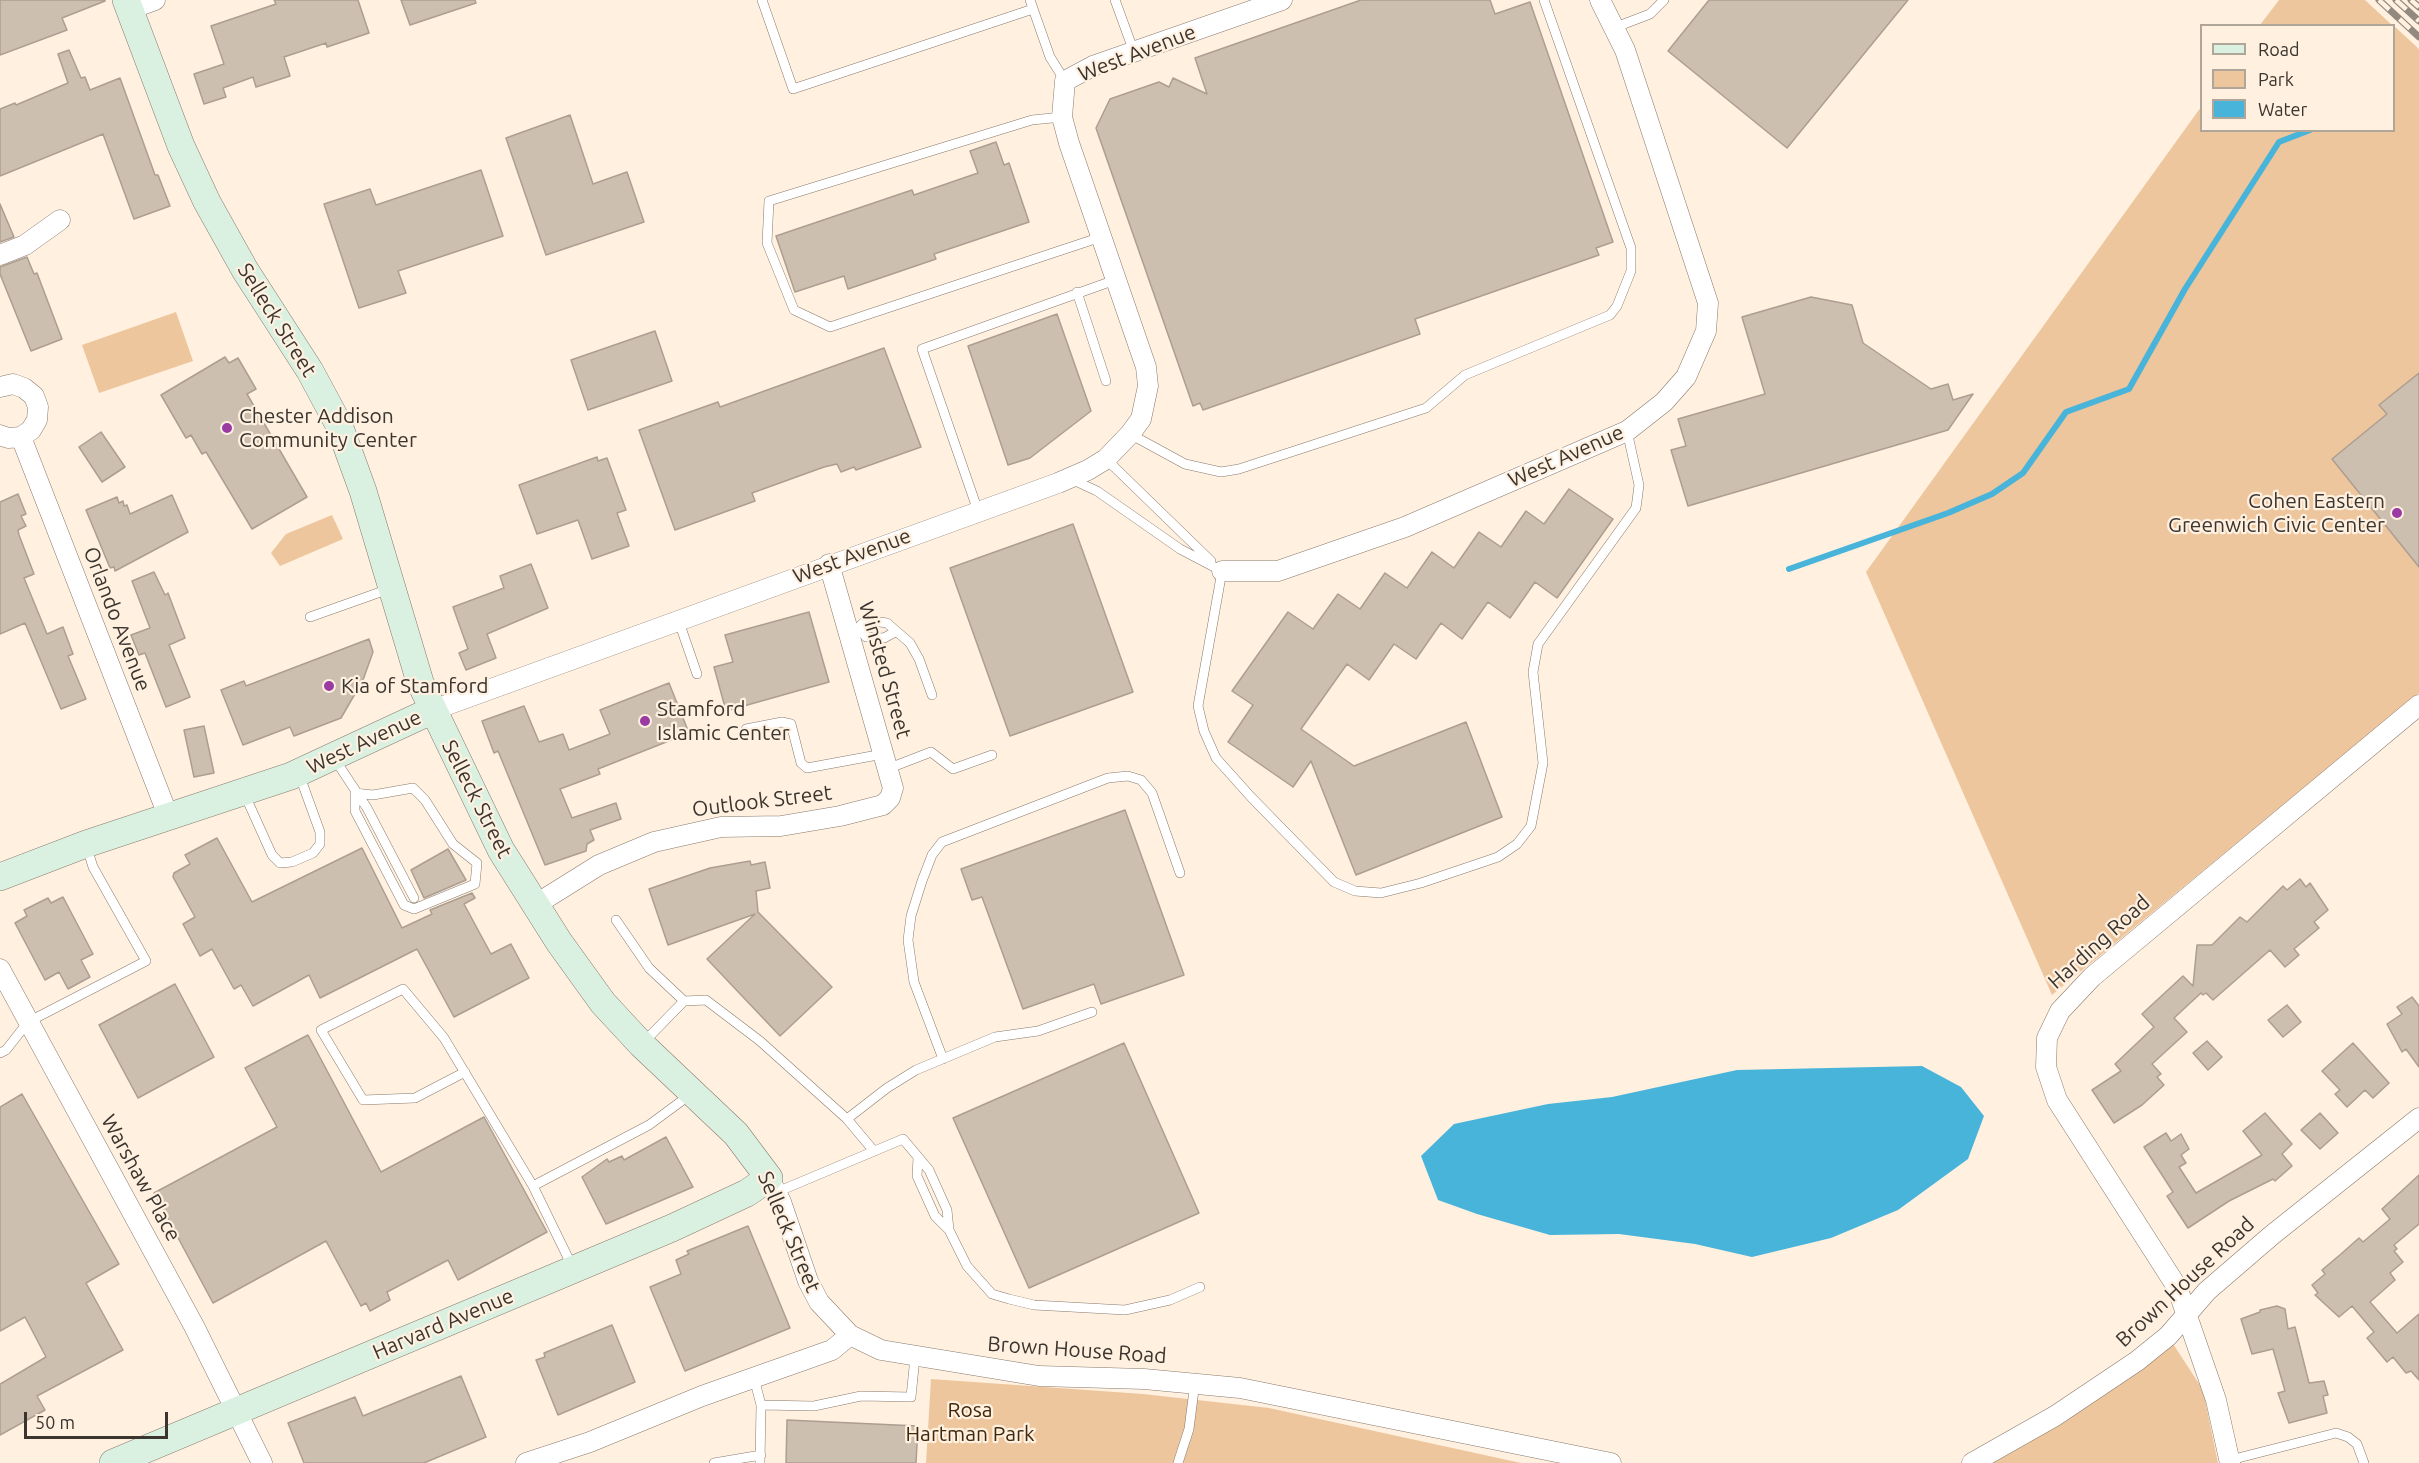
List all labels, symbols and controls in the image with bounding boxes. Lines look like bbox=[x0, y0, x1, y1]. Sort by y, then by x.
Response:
street label: West Avenue bbox=[1075, 19, 1199, 87]
legend bbox=[2200, 24, 2395, 132]
text: Road bbox=[2258, 39, 2300, 59]
text: Park bbox=[2258, 69, 2294, 89]
text: Water bbox=[2258, 99, 2307, 119]
street label: Selleck Street bbox=[232, 259, 322, 381]
place label: Chester Addison Community Center bbox=[239, 403, 417, 453]
street label: West Avenue bbox=[1504, 419, 1628, 493]
marker: Chester Addison Community Center bbox=[220, 421, 234, 435]
place label: Cohen Eastern Greenwich Civic Center bbox=[2168, 488, 2385, 538]
marker: Cohen Eastern Greenwich Civic Center bbox=[2390, 506, 2404, 520]
street label: West Avenue bbox=[790, 523, 914, 589]
street label: Orlando Avenue bbox=[78, 543, 156, 695]
street label: Winsted Street bbox=[853, 598, 917, 742]
place label: Kia of Stamford bbox=[341, 673, 489, 699]
marker: Kia of Stamford bbox=[322, 679, 336, 693]
place label: Stamford Islamic Center bbox=[657, 696, 790, 746]
street label: West Avenue bbox=[303, 704, 425, 780]
marker: Stamford Islamic Center bbox=[638, 714, 652, 728]
street label: Selleck Street bbox=[436, 736, 518, 862]
street label: Outlook Street bbox=[691, 780, 833, 822]
street label: Harding Road bbox=[2043, 890, 2155, 994]
street label: Warshaw Place bbox=[96, 1110, 186, 1246]
street label: Selleck Street bbox=[752, 1168, 826, 1296]
street label: Brown House Road bbox=[2111, 1212, 2259, 1352]
street label: Harvard Avenue bbox=[369, 1283, 517, 1365]
street label: Brown House Road bbox=[987, 1331, 1167, 1369]
park label: Rosa Hartman Park bbox=[905, 1397, 1035, 1447]
scale bar bbox=[27, 1400, 171, 1438]
text: 50 m bbox=[35, 1412, 75, 1432]

